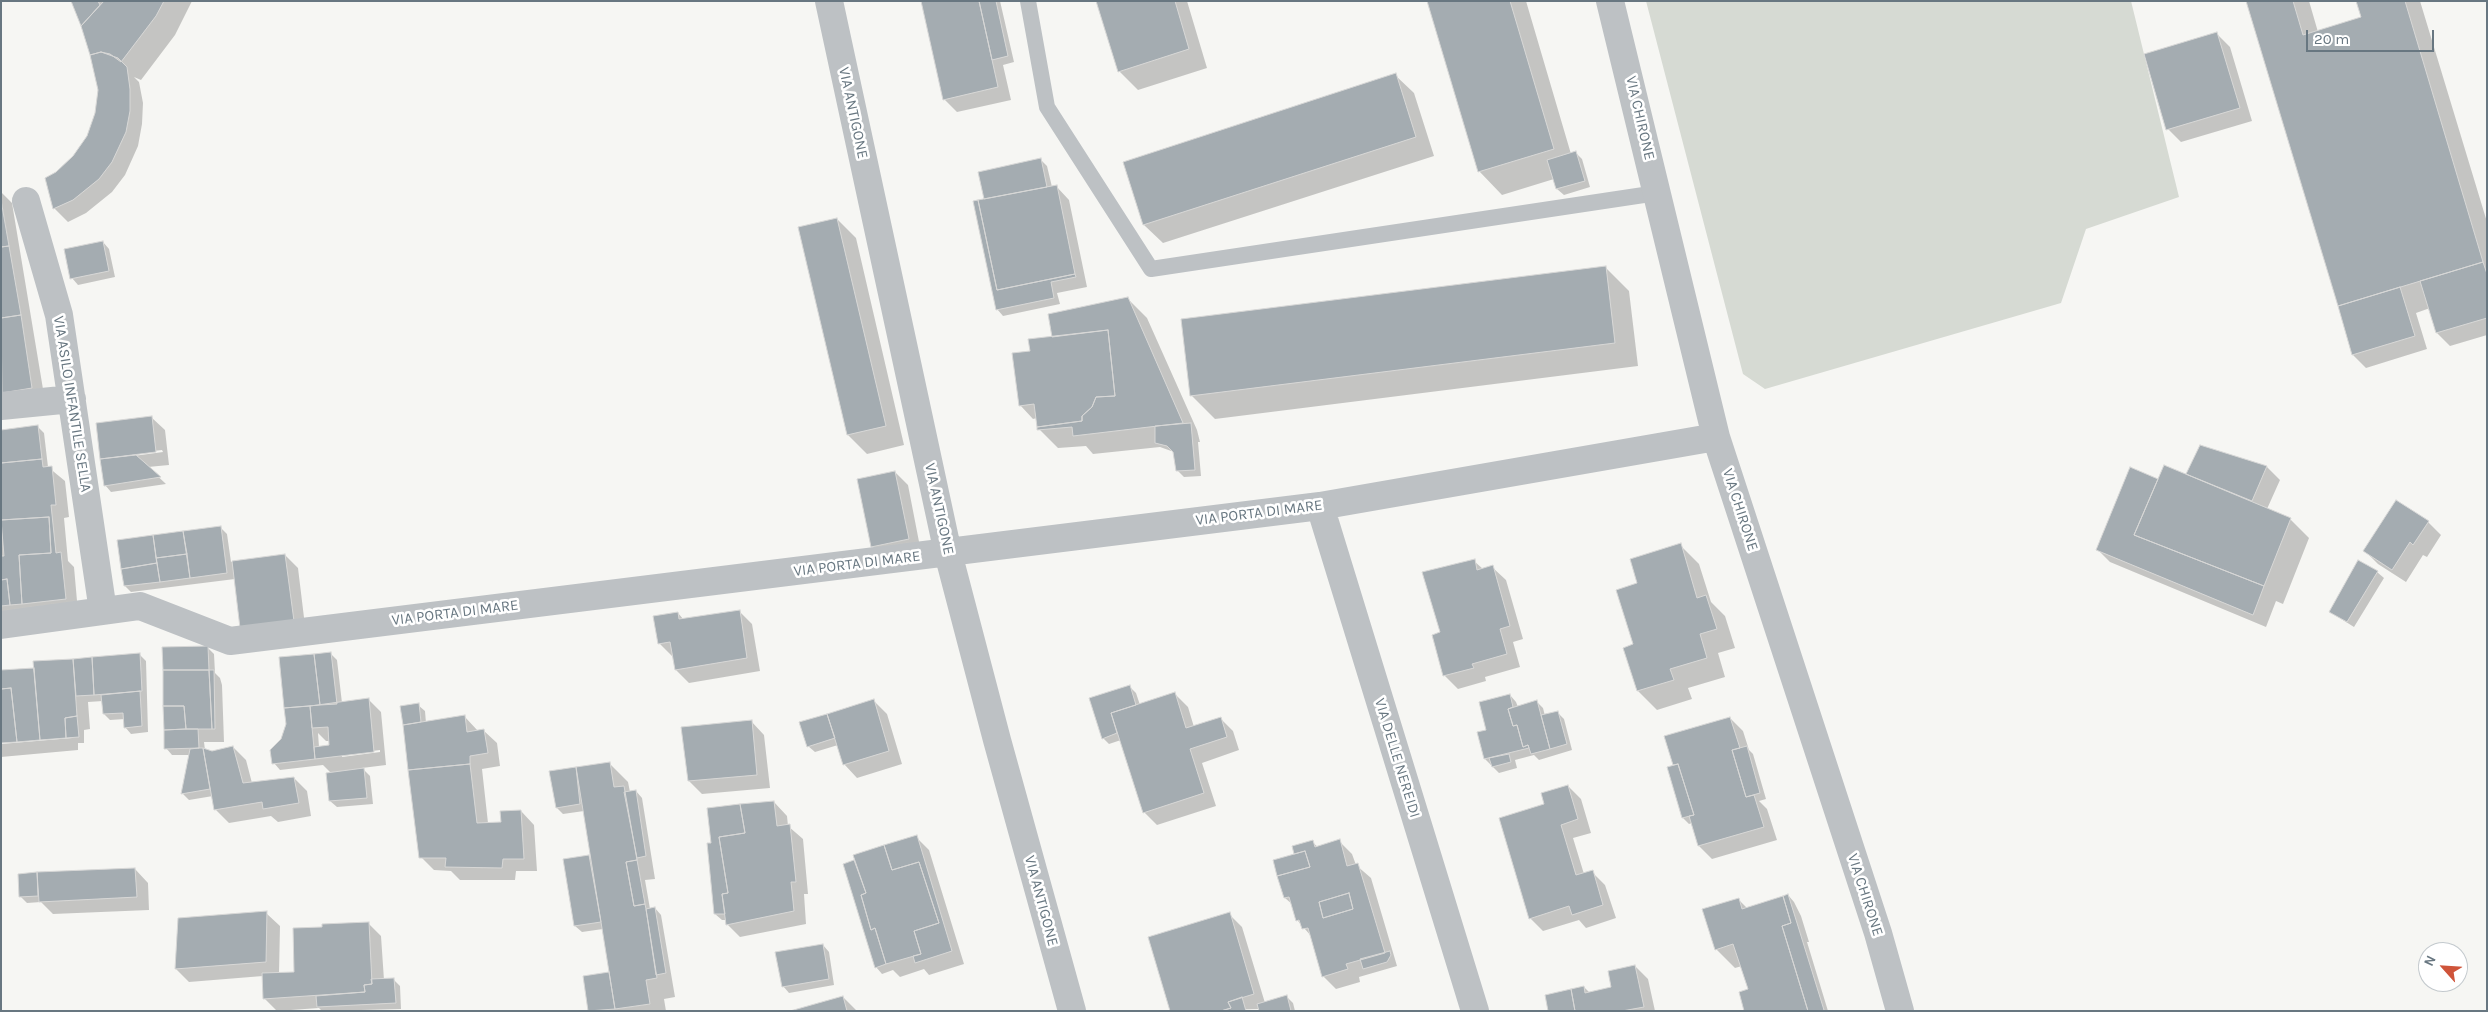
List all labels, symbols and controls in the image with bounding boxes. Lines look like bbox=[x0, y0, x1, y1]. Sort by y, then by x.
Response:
scale bar bbox=[2308, 20, 2436, 52]
text: 20 m bbox=[2314, 30, 2349, 48]
street label: VIA ANTIGONE bbox=[834, 65, 872, 161]
street label: VIA CHIRONE bbox=[1622, 74, 1658, 162]
street label: VIA ASILO INFANTILE SELLA bbox=[49, 315, 95, 493]
street label: VIA ANTIGONE bbox=[920, 461, 958, 557]
street label: VIA CHIRONE bbox=[1718, 466, 1762, 554]
street label: VIA PORTA DI MARE bbox=[1195, 496, 1323, 530]
street label: VIA PORTA DI MARE bbox=[793, 547, 921, 581]
street label: VIA PORTA DI MARE bbox=[391, 596, 519, 630]
street label: VIA DELLE NEREIDI bbox=[1370, 696, 1424, 820]
street label: VIA CHIRONE bbox=[1843, 851, 1887, 939]
street label: VIA ANTIGONE bbox=[1020, 854, 1062, 948]
north arrow bbox=[2418, 942, 2468, 992]
text: N bbox=[2420, 952, 2440, 969]

